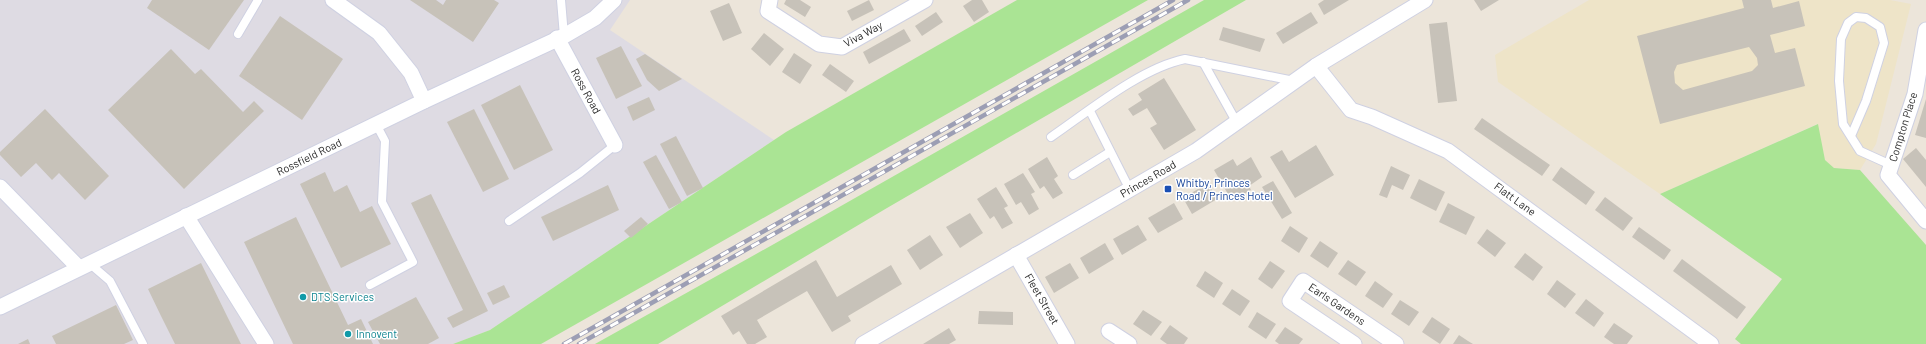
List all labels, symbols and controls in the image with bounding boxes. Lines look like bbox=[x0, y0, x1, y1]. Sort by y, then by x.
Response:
street label: Viva Way bbox=[841, 18, 884, 49]
street label: Ross Road bbox=[569, 66, 604, 116]
street label: Compton Place bbox=[1886, 90, 1919, 163]
street label: Rossfield Road bbox=[274, 135, 343, 178]
street label: Princes Road bbox=[1117, 157, 1178, 200]
place label: Whitby, Princes Road / Princes Hotel bbox=[1176, 176, 1273, 202]
street label: Flatt Lane bbox=[1492, 179, 1539, 218]
marker: Whitby, Princes Road / Princes Hotel bbox=[1163, 184, 1173, 194]
street label: Fleet Street bbox=[1023, 271, 1062, 327]
street label: Earls Gardens bbox=[1306, 280, 1368, 327]
place label: DTS Services bbox=[311, 290, 374, 303]
marker: DTS Services bbox=[298, 292, 308, 302]
place label: Innovent bbox=[356, 327, 397, 340]
marker: Innovent bbox=[343, 329, 353, 339]

